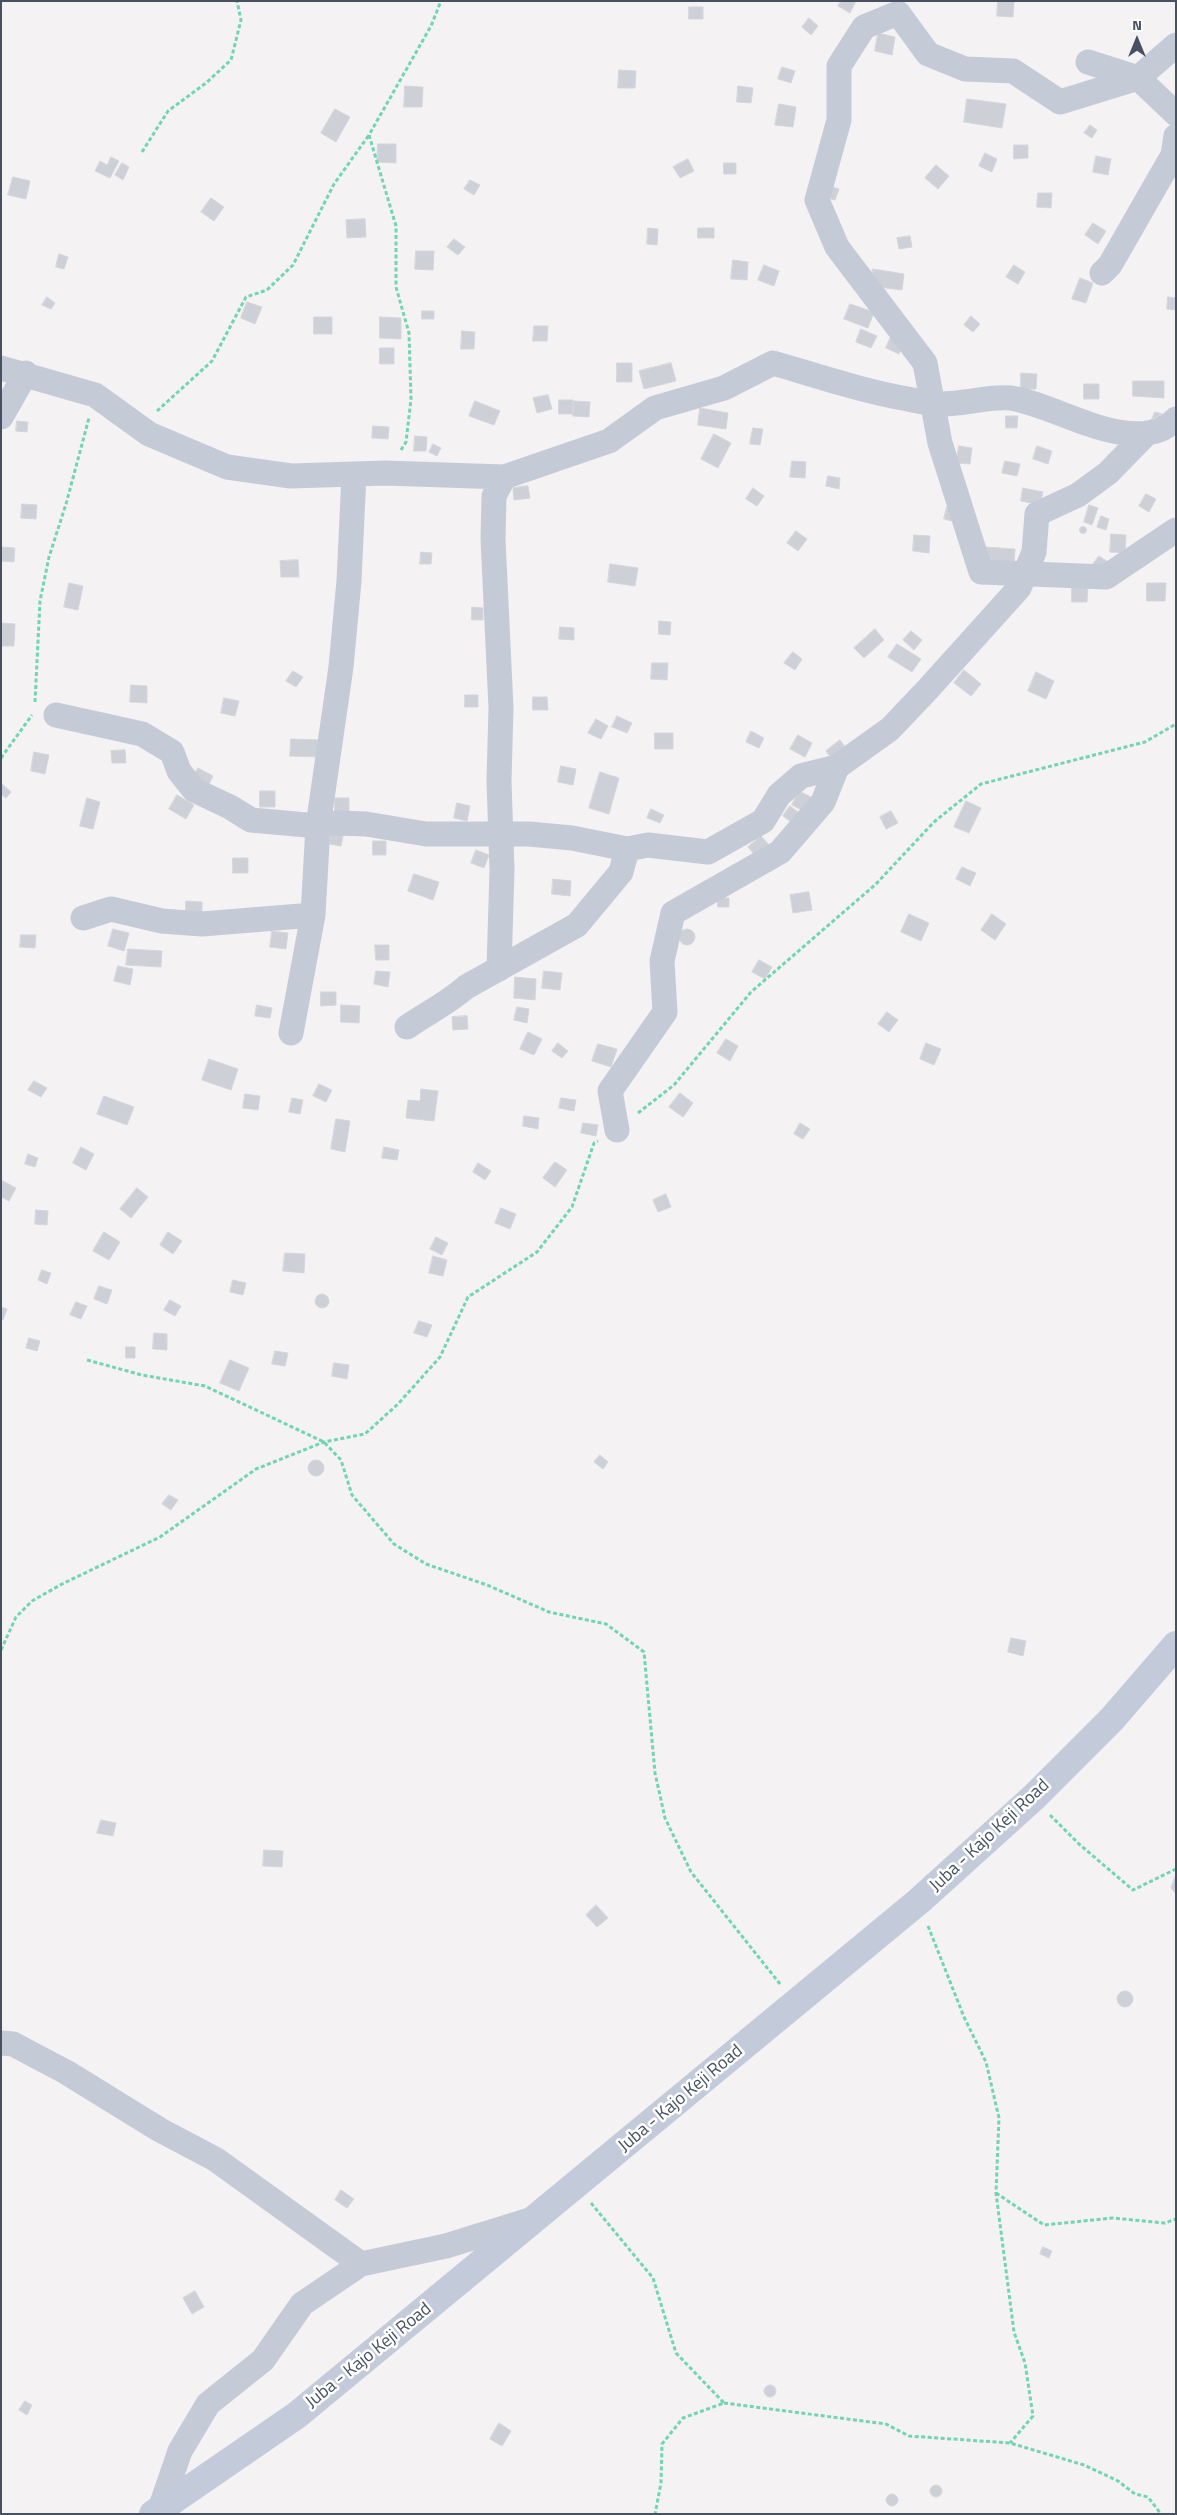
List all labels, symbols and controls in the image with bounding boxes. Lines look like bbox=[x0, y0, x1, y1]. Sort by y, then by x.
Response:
text: N bbox=[1132, 14, 1142, 35]
north arrow bbox=[1112, 15, 1162, 65]
street label: Juba - Kajo Keji Road bbox=[926, 1775, 1054, 1897]
street label: Juba - Kajo Keji Road bbox=[614, 2041, 748, 2157]
street label: Juba - Kajo Keji Road bbox=[302, 2299, 436, 2413]

